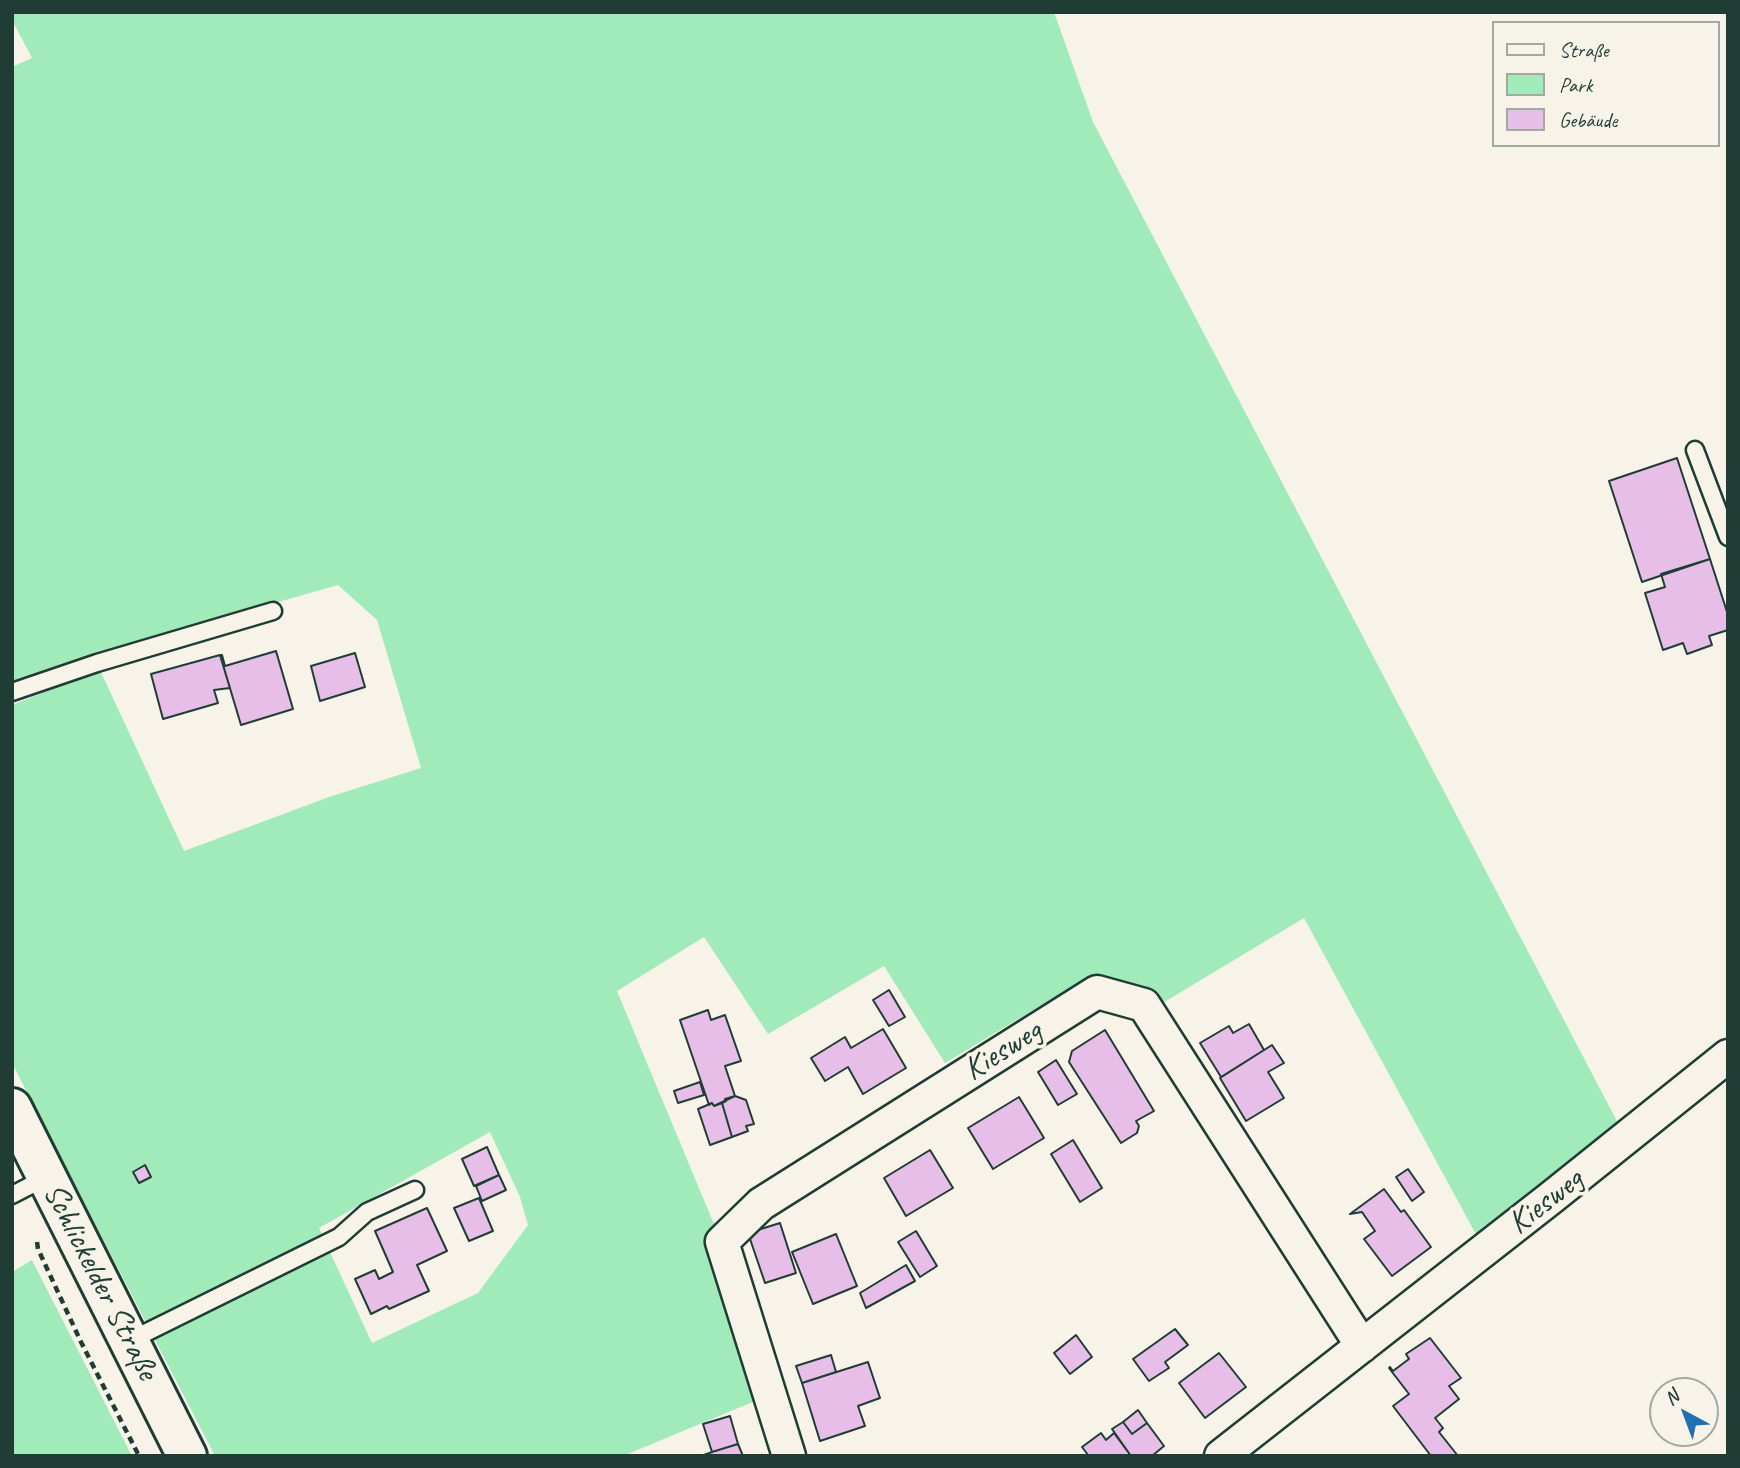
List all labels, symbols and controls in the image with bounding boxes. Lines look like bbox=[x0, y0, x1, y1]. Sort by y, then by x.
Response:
legend bbox=[1492, 21, 1719, 147]
text: Straße bbox=[1559, 37, 1609, 63]
text: Park bbox=[1559, 72, 1592, 98]
text: Gebäude bbox=[1559, 107, 1617, 133]
street label: Kiesweg bbox=[957, 1012, 1049, 1090]
street label: Kiesweg bbox=[1501, 1160, 1591, 1244]
street label: Schlickelder Straße bbox=[34, 1177, 166, 1387]
north arrow bbox=[1649, 1377, 1719, 1447]
text: N bbox=[1659, 1385, 1684, 1411]

